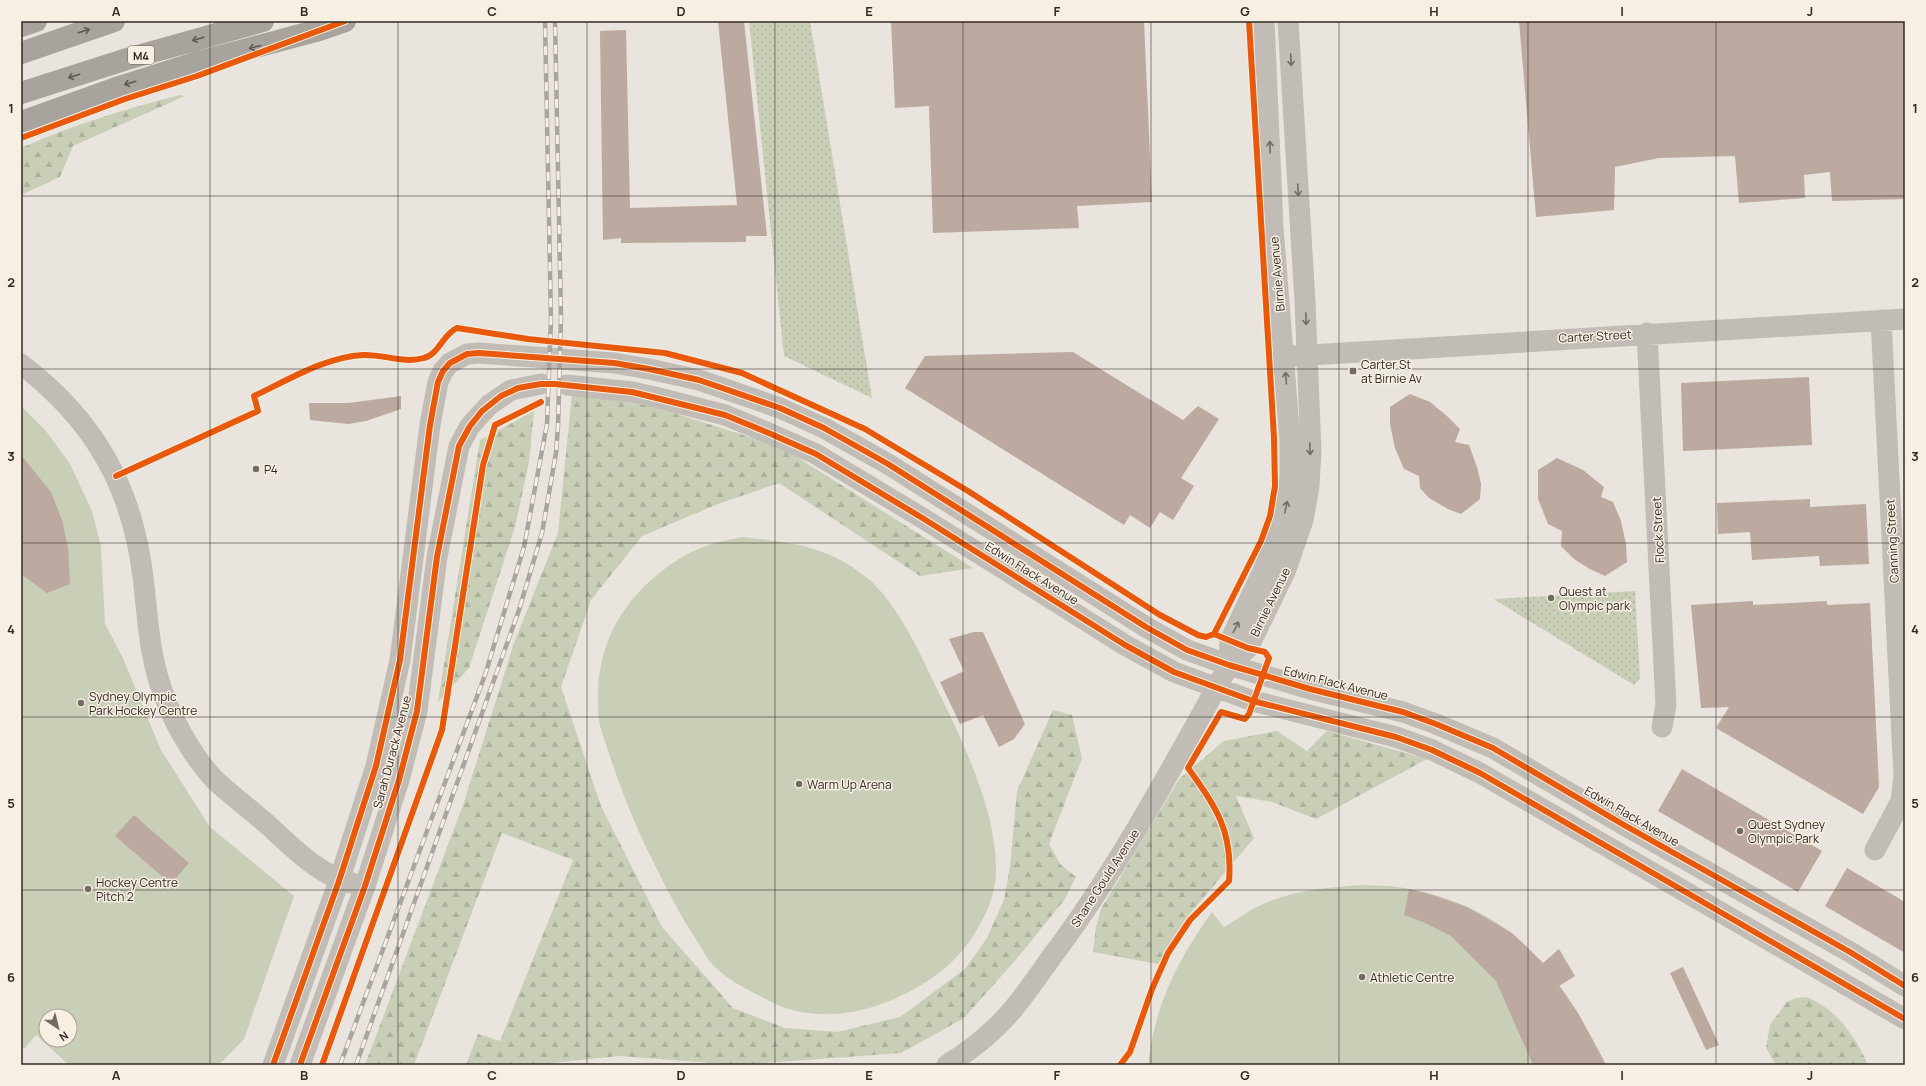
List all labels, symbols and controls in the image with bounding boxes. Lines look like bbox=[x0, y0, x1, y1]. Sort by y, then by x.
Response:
text: A bbox=[112, 2, 121, 20]
text: B bbox=[300, 2, 308, 20]
text: C bbox=[487, 2, 497, 20]
text: D bbox=[676, 2, 686, 20]
text: E bbox=[865, 2, 873, 20]
text: F bbox=[1054, 2, 1061, 20]
text: G bbox=[1240, 2, 1250, 20]
text: H bbox=[1429, 2, 1439, 20]
text: I bbox=[1620, 2, 1624, 20]
text: J bbox=[1807, 2, 1813, 20]
one-way arrow bbox=[78, 26, 90, 34]
one-way arrow bbox=[192, 36, 205, 43]
one-way arrow bbox=[248, 44, 261, 51]
road number: M4 bbox=[128, 46, 154, 64]
one-way arrow bbox=[1287, 53, 1294, 66]
one-way arrow bbox=[67, 73, 80, 80]
one-way arrow bbox=[123, 80, 136, 87]
text: 1 bbox=[8, 99, 14, 117]
text: 1 bbox=[1912, 99, 1918, 117]
one-way arrow bbox=[1266, 141, 1274, 154]
one-way arrow bbox=[1294, 183, 1302, 196]
street label: Birnie Avenue bbox=[1265, 236, 1289, 312]
text: 2 bbox=[7, 273, 15, 291]
text: 2 bbox=[1911, 273, 1919, 291]
one-way arrow bbox=[1302, 312, 1310, 325]
street label: Carter Street bbox=[1558, 326, 1632, 346]
place label: Carter St at Birnie Av bbox=[1361, 356, 1422, 387]
marker: Carter St at Birnie Av bbox=[1348, 366, 1358, 376]
one-way arrow bbox=[1283, 372, 1290, 385]
one-way arrow bbox=[1307, 442, 1314, 455]
text: 3 bbox=[7, 447, 15, 465]
text: 3 bbox=[1911, 447, 1919, 465]
place label: P4 bbox=[264, 461, 278, 478]
marker: P4 bbox=[251, 464, 261, 474]
street label: Flock Street bbox=[1648, 496, 1668, 563]
street label: Canning Street bbox=[1881, 498, 1903, 583]
one-way arrow bbox=[1282, 501, 1290, 514]
street label: Edwin Flack Avenue bbox=[982, 537, 1082, 609]
street label: Birnie Avenue bbox=[1246, 565, 1294, 639]
place label: Quest at Olympic park bbox=[1559, 583, 1631, 614]
marker: Quest at Olympic park bbox=[1546, 593, 1556, 603]
text: 4 bbox=[7, 620, 15, 638]
text: 4 bbox=[1911, 620, 1919, 638]
one-way arrow bbox=[1233, 621, 1240, 633]
street label: Edwin Flack Avenue bbox=[1282, 662, 1390, 704]
place label: Sydney Olympic Park Hockey Centre bbox=[89, 688, 197, 719]
street label: Sarah Durack Avenue bbox=[369, 694, 415, 810]
marker: Sydney Olympic Park Hockey Centre bbox=[76, 698, 86, 708]
place label: Warm Up Arena bbox=[807, 776, 892, 793]
marker: Warm Up Arena bbox=[794, 779, 804, 789]
street label: Edwin Flack Avenue bbox=[1581, 782, 1683, 850]
text: 5 bbox=[7, 794, 15, 812]
text: 5 bbox=[1911, 794, 1919, 812]
place label: Quest Sydney Olympic Park bbox=[1748, 816, 1826, 847]
street label: Shane Gould Avenue bbox=[1067, 826, 1143, 930]
marker: Quest Sydney Olympic Park bbox=[1735, 826, 1745, 836]
place label: Hockey Centre Pitch 2 bbox=[96, 874, 178, 905]
marker: Hockey Centre Pitch 2 bbox=[83, 884, 93, 894]
text: 6 bbox=[7, 968, 15, 986]
text: 6 bbox=[1911, 968, 1919, 986]
place label: Athletic Centre bbox=[1370, 969, 1454, 986]
marker: Athletic Centre bbox=[1357, 972, 1367, 982]
north arrow bbox=[38, 1008, 78, 1048]
text: N bbox=[56, 1028, 72, 1045]
text: A bbox=[112, 1066, 121, 1084]
text: B bbox=[300, 1066, 308, 1084]
text: C bbox=[487, 1066, 497, 1084]
text: D bbox=[676, 1066, 686, 1084]
text: E bbox=[865, 1066, 873, 1084]
text: F bbox=[1054, 1066, 1061, 1084]
text: G bbox=[1240, 1066, 1250, 1084]
text: H bbox=[1429, 1066, 1439, 1084]
text: I bbox=[1620, 1066, 1624, 1084]
text: J bbox=[1807, 1066, 1813, 1084]

